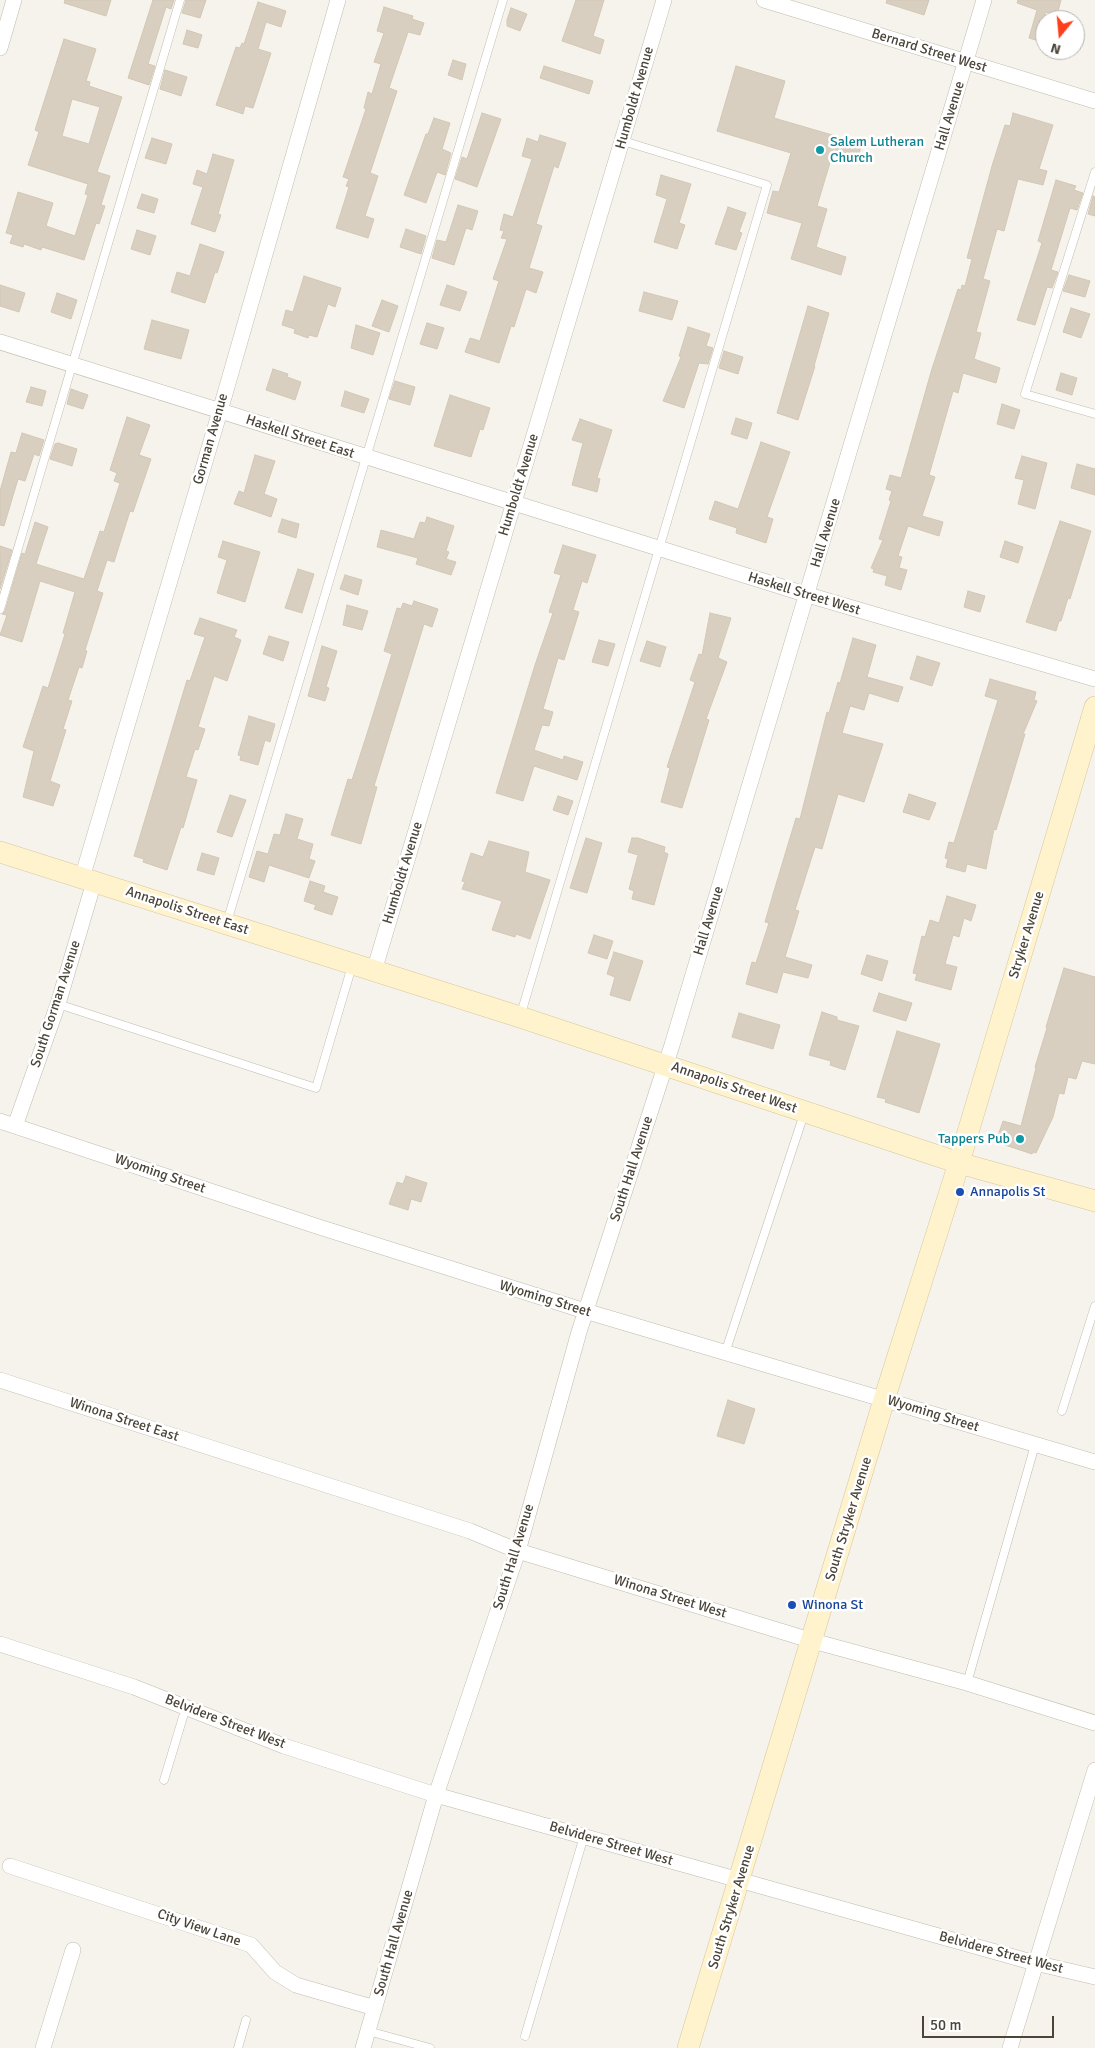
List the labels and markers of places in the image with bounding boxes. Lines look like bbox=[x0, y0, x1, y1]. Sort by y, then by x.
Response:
place label: Salem Lutheran Church bbox=[830, 134, 924, 166]
marker: Salem Lutheran Church bbox=[814, 144, 826, 156]
place label: Tappers Pub bbox=[938, 1131, 1010, 1147]
marker: Tappers Pub bbox=[1014, 1133, 1026, 1145]
place label: Annapolis St bbox=[970, 1184, 1045, 1200]
marker: Annapolis St bbox=[954, 1186, 966, 1198]
place label: Winona St bbox=[802, 1597, 863, 1613]
marker: Winona St bbox=[786, 1599, 798, 1611]

